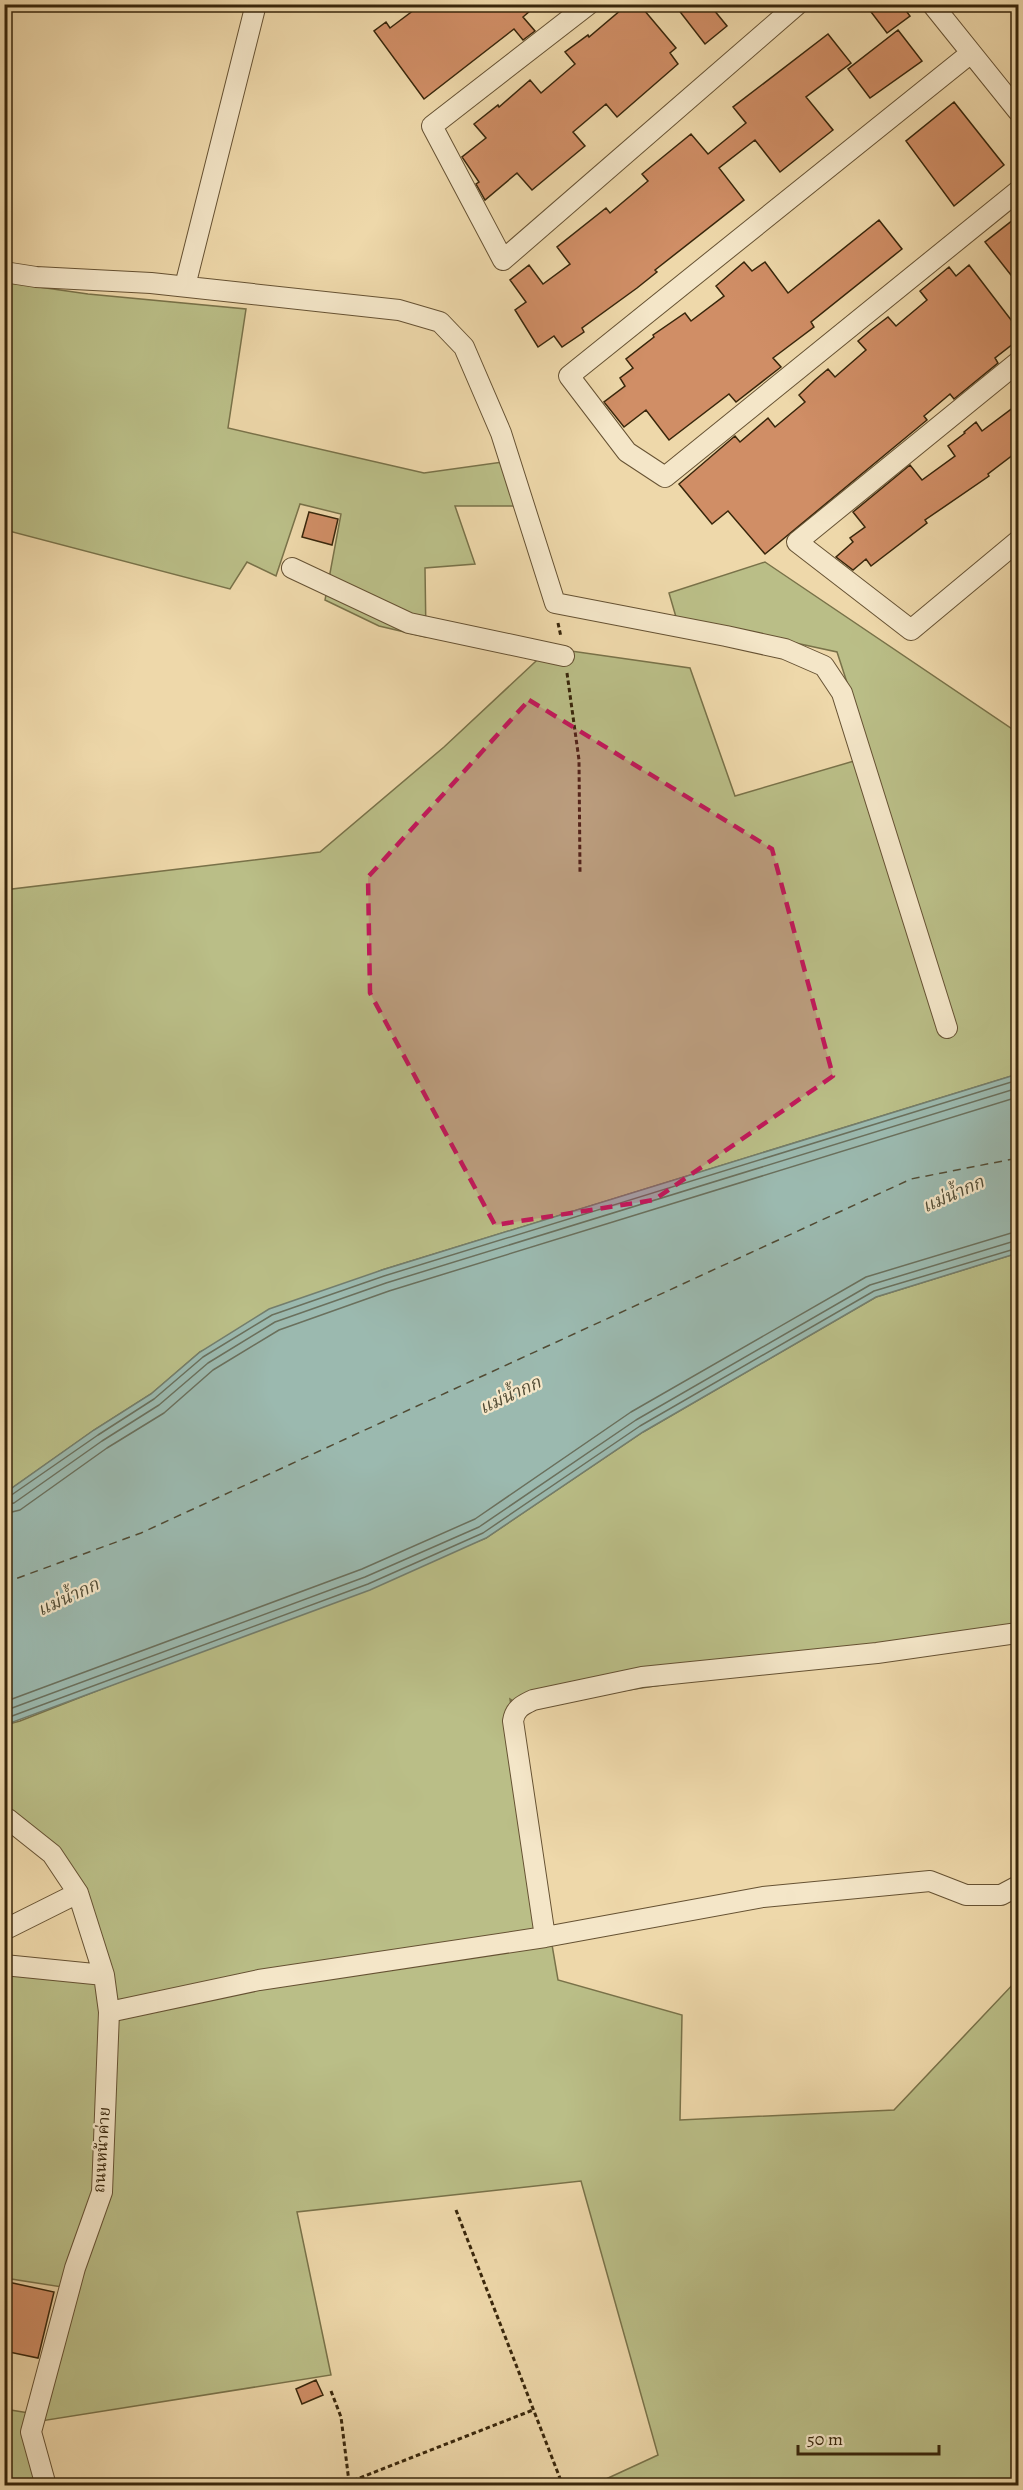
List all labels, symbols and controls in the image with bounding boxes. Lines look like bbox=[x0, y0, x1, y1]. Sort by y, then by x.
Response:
water label: แม่น้ำกก bbox=[917, 1167, 989, 1218]
water label: แม่น้ำกก bbox=[474, 1368, 546, 1420]
water label: แม่น้ำกก bbox=[32, 1570, 104, 1622]
street label: ถนนหน้าค่าย bbox=[88, 2106, 116, 2194]
scale bar bbox=[798, 2418, 939, 2456]
text: 50 m bbox=[807, 2427, 843, 2451]

